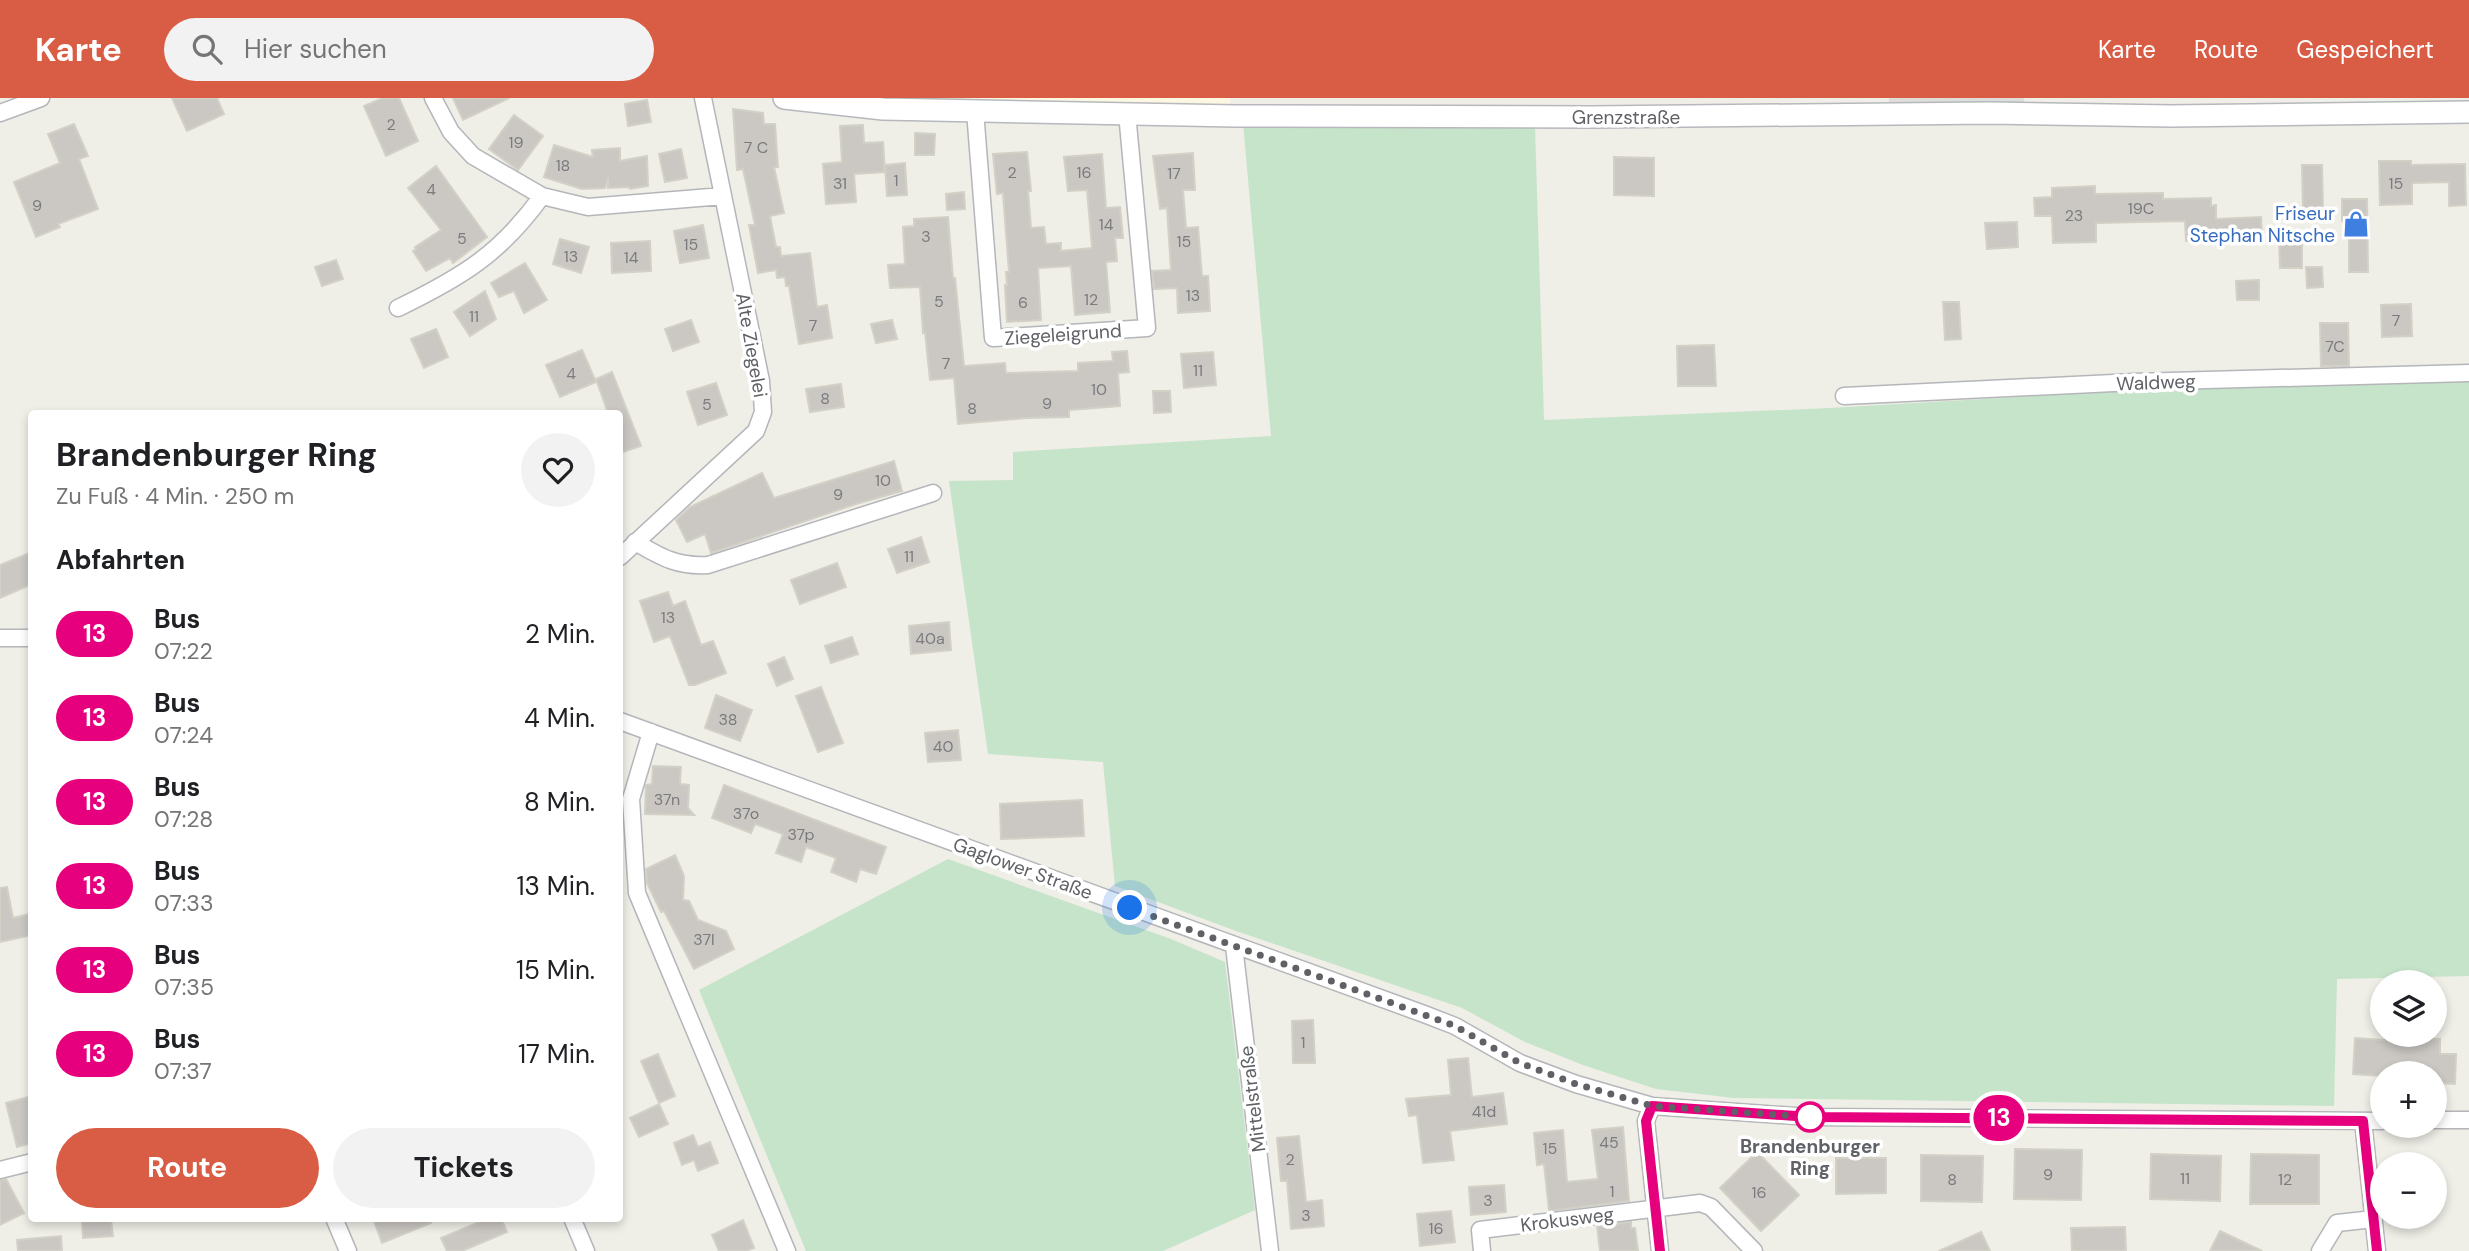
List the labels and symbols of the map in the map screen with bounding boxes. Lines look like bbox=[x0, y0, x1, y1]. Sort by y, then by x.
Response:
street label: Grenzstraße bbox=[1572, 105, 1680, 130]
house number: 2 bbox=[386, 114, 396, 135]
house number: 19 bbox=[508, 132, 524, 153]
house number: 7 C bbox=[744, 137, 768, 158]
house number: 18 bbox=[556, 155, 570, 176]
house number: 2 bbox=[1007, 162, 1017, 183]
house number: 16 bbox=[1076, 162, 1092, 183]
house number: 17 bbox=[1167, 163, 1181, 184]
house number: 1 bbox=[894, 170, 899, 191]
house number: 31 bbox=[833, 173, 847, 194]
house number: 15 bbox=[2389, 173, 2403, 194]
house number: 4 bbox=[426, 179, 436, 200]
house number: 9 bbox=[32, 195, 42, 216]
house number: 19C bbox=[2128, 198, 2154, 219]
place label: Friseur Stephan Nitsche bbox=[2190, 201, 2335, 248]
house number: 23 bbox=[2065, 205, 2083, 226]
shop icon: Friseur Stephan Nitsche bbox=[2341, 209, 2371, 239]
house number: 14 bbox=[1099, 214, 1114, 235]
house number: 3 bbox=[921, 226, 931, 247]
house number: 5 bbox=[457, 228, 467, 249]
house number: 15 bbox=[1177, 231, 1191, 252]
house number: 15 bbox=[684, 234, 698, 255]
house number: 13 bbox=[564, 246, 578, 267]
house number: 14 bbox=[624, 247, 639, 268]
house number: 13 bbox=[1186, 285, 1200, 306]
house number: 12 bbox=[1084, 289, 1098, 310]
street label: Alte Ziegelei bbox=[730, 291, 773, 399]
house number: 5 bbox=[934, 291, 944, 312]
house number: 6 bbox=[1018, 292, 1028, 313]
house number: 11 bbox=[469, 306, 479, 327]
house number: 7 bbox=[2392, 310, 2400, 331]
house number: 7 bbox=[809, 315, 817, 336]
street label: Ziegeleigrund bbox=[1004, 318, 1123, 351]
house number: 7C bbox=[2325, 336, 2345, 357]
house number: 7 bbox=[942, 353, 950, 374]
house number: 11 bbox=[1193, 360, 1203, 381]
house number: 4 bbox=[566, 363, 576, 384]
street label: Waldweg bbox=[2116, 369, 2197, 396]
house number: 10 bbox=[1091, 379, 1107, 400]
house number: 8 bbox=[820, 388, 830, 409]
house number: 9 bbox=[1042, 393, 1052, 414]
house number: 5 bbox=[702, 394, 712, 415]
house number: 8 bbox=[967, 398, 977, 419]
house number: 10 bbox=[875, 470, 891, 491]
house number: 9 bbox=[833, 484, 843, 505]
house number: 11 bbox=[904, 546, 914, 567]
house number: 13 bbox=[661, 607, 675, 628]
house number: 40a bbox=[915, 628, 945, 649]
house number: 38 bbox=[718, 709, 738, 730]
house number: 40 bbox=[933, 736, 953, 757]
house number: 37n bbox=[654, 789, 680, 810]
house number: 37o bbox=[733, 803, 759, 824]
house number: 37p bbox=[787, 824, 815, 845]
street label: Gaglower Straße bbox=[950, 832, 1096, 905]
your location bbox=[1112, 890, 1147, 925]
house number: 37l bbox=[693, 929, 715, 950]
house number: 1 bbox=[1301, 1032, 1306, 1053]
street label: Mittelstraße bbox=[1234, 1044, 1271, 1154]
line badge: 13 bbox=[1968, 1095, 2030, 1141]
house number: 41d bbox=[1472, 1101, 1496, 1122]
marker: Brandenburger Ring bbox=[1795, 1102, 1825, 1132]
house number: 45 bbox=[1599, 1132, 1619, 1153]
place label: Brandenburger Ring bbox=[1740, 1134, 1880, 1181]
house number: 15 bbox=[1543, 1138, 1557, 1159]
house number: 2 bbox=[1285, 1149, 1295, 1170]
house number: 9 bbox=[2043, 1164, 2053, 1185]
house number: 11 bbox=[2180, 1168, 2190, 1189]
house number: 8 bbox=[1947, 1169, 1957, 1190]
house number: 12 bbox=[2278, 1169, 2292, 1190]
house number: 1 bbox=[1610, 1181, 1615, 1202]
house number: 16 bbox=[1751, 1182, 1767, 1203]
house number: 3 bbox=[1483, 1190, 1493, 1211]
street label: Krokusweg bbox=[1519, 1201, 1616, 1238]
house number: 3 bbox=[1301, 1205, 1311, 1226]
house number: 16 bbox=[1428, 1218, 1444, 1239]

